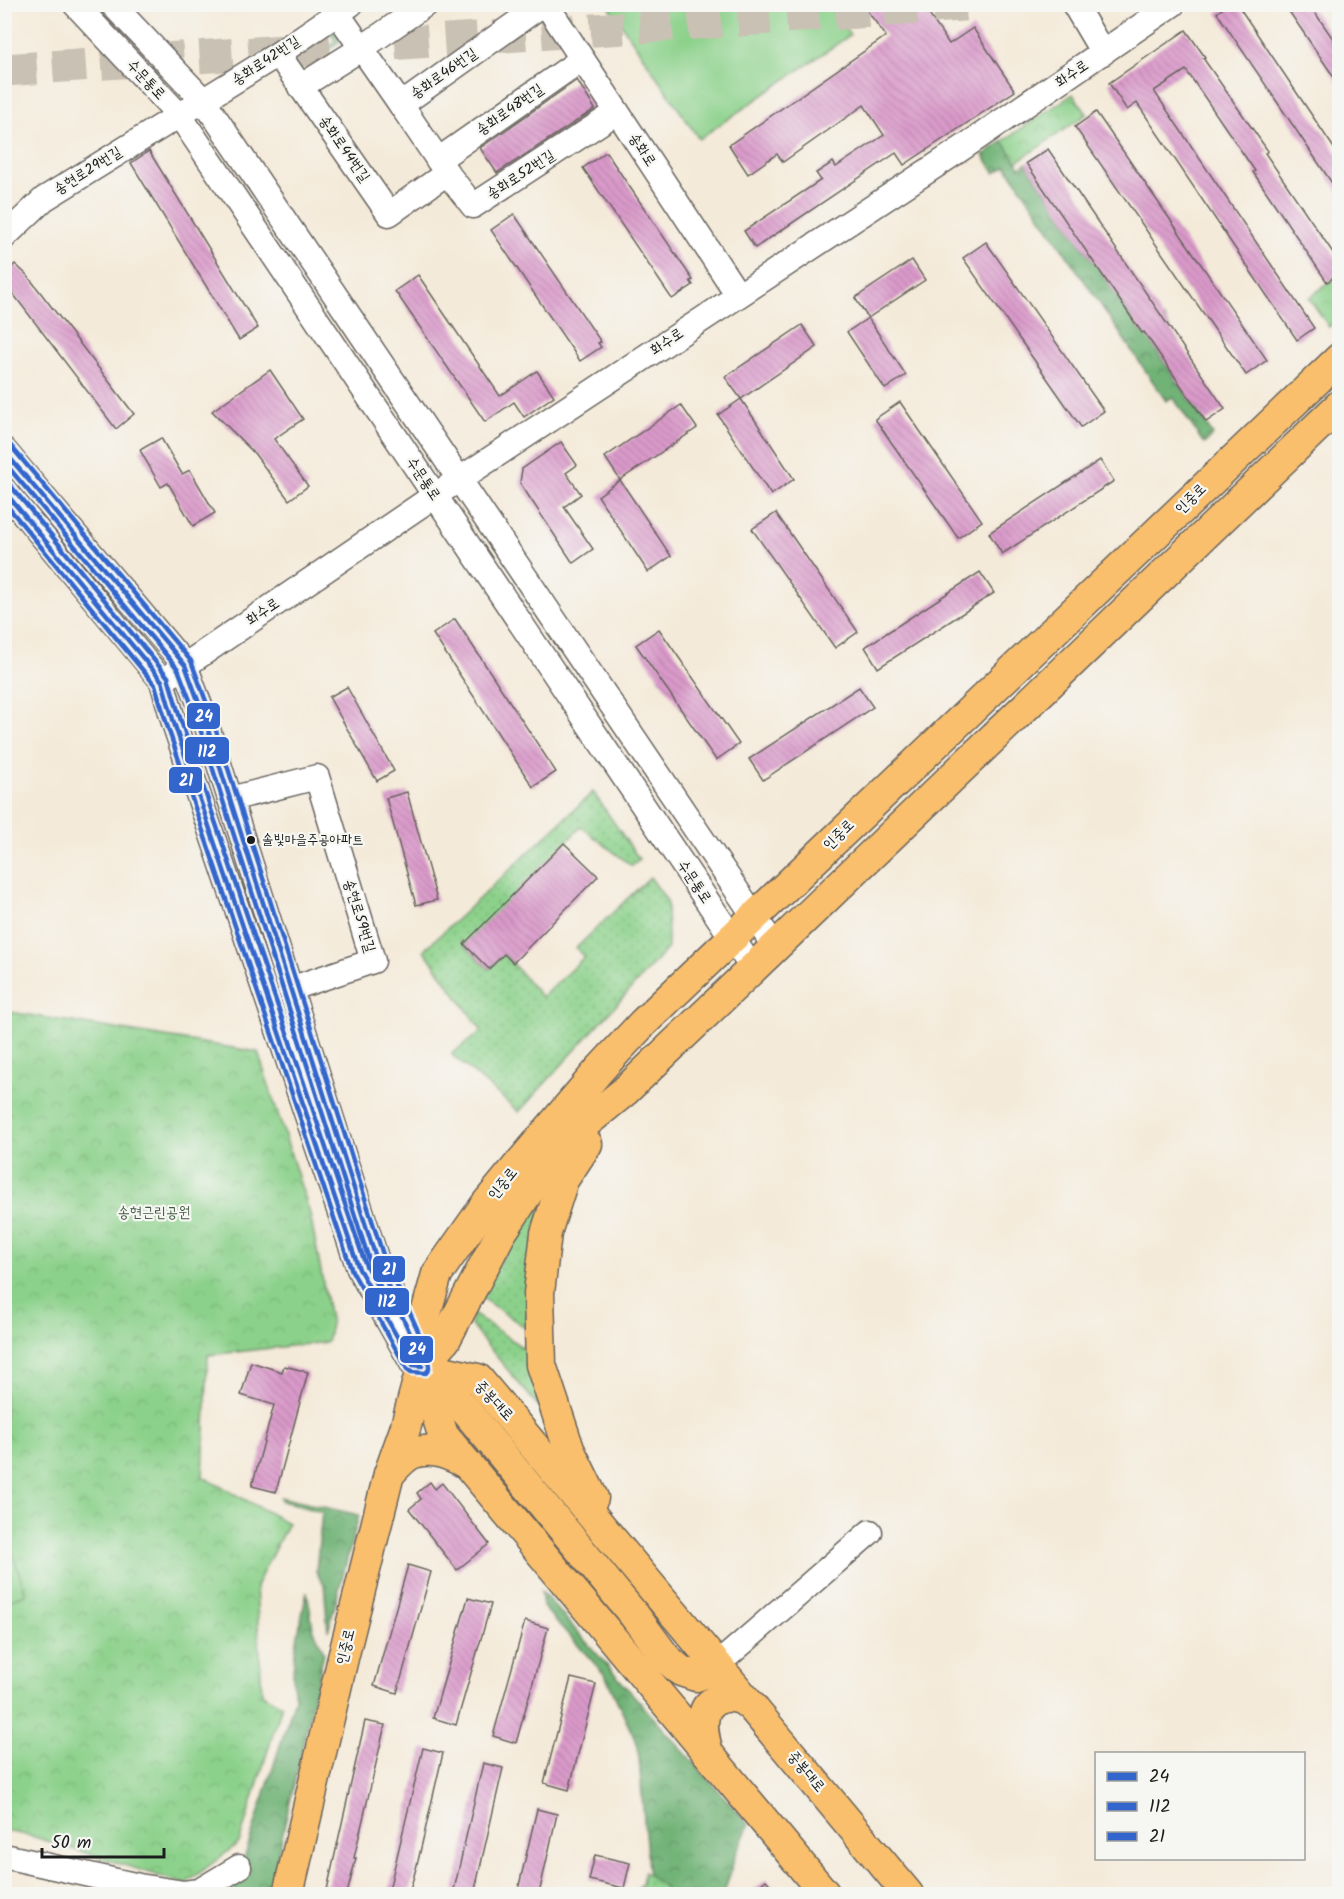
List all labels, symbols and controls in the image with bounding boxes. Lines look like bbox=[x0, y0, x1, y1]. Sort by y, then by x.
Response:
street label: 송화로42번길 bbox=[227, 30, 305, 92]
street label: 송화로46번길 bbox=[406, 42, 482, 106]
street label: 수문통로 bbox=[121, 54, 171, 106]
street label: 화수로 bbox=[1050, 54, 1094, 94]
street label: 송화로48번길 bbox=[471, 78, 549, 142]
street label: 송화로44번길 bbox=[312, 111, 376, 187]
street label: 송화로 bbox=[622, 128, 662, 172]
street label: 송현로29번길 bbox=[49, 141, 127, 201]
street label: 송화로52번길 bbox=[482, 144, 560, 206]
street label: 화수로 bbox=[645, 322, 689, 362]
street label: 수문통로 bbox=[400, 452, 446, 506]
street label: 인중로 bbox=[1170, 478, 1212, 520]
street label: 화수로 bbox=[241, 592, 285, 632]
line badge: 24 bbox=[186, 702, 221, 730]
text: 24 bbox=[195, 705, 213, 730]
line badge: 112 bbox=[184, 736, 230, 765]
text: 112 bbox=[198, 740, 217, 765]
line badge: 21 bbox=[168, 766, 203, 794]
text: 21 bbox=[179, 769, 193, 794]
street label: 인중로 bbox=[818, 814, 860, 856]
place label: 솔빛마을주공아파트 bbox=[262, 829, 363, 851]
marker: 솔빛마을주공아파트 bbox=[245, 834, 257, 846]
street label: 수문통로 bbox=[671, 855, 717, 909]
street label: 송현로59번길 bbox=[336, 876, 382, 956]
street label: 인중로 bbox=[482, 1162, 524, 1206]
park label: 송현근린공원 bbox=[118, 1201, 190, 1225]
line badge: 21 bbox=[372, 1255, 406, 1283]
text: 21 bbox=[382, 1258, 396, 1283]
line badge: 112 bbox=[364, 1287, 410, 1316]
text: 112 bbox=[378, 1290, 397, 1315]
line badge: 24 bbox=[399, 1335, 434, 1364]
text: 24 bbox=[408, 1338, 426, 1363]
street label: 중봉대로 bbox=[469, 1375, 519, 1427]
street label: 인중로 bbox=[330, 1627, 362, 1667]
street label: 중봉대로 bbox=[781, 1746, 831, 1798]
legend bbox=[1095, 1752, 1305, 1860]
text: 24 bbox=[1149, 1763, 1169, 1792]
text: 112 bbox=[1149, 1793, 1171, 1822]
scale bar bbox=[42, 1821, 164, 1859]
text: 21 bbox=[1149, 1823, 1165, 1852]
text: 50 m bbox=[51, 1829, 91, 1858]

